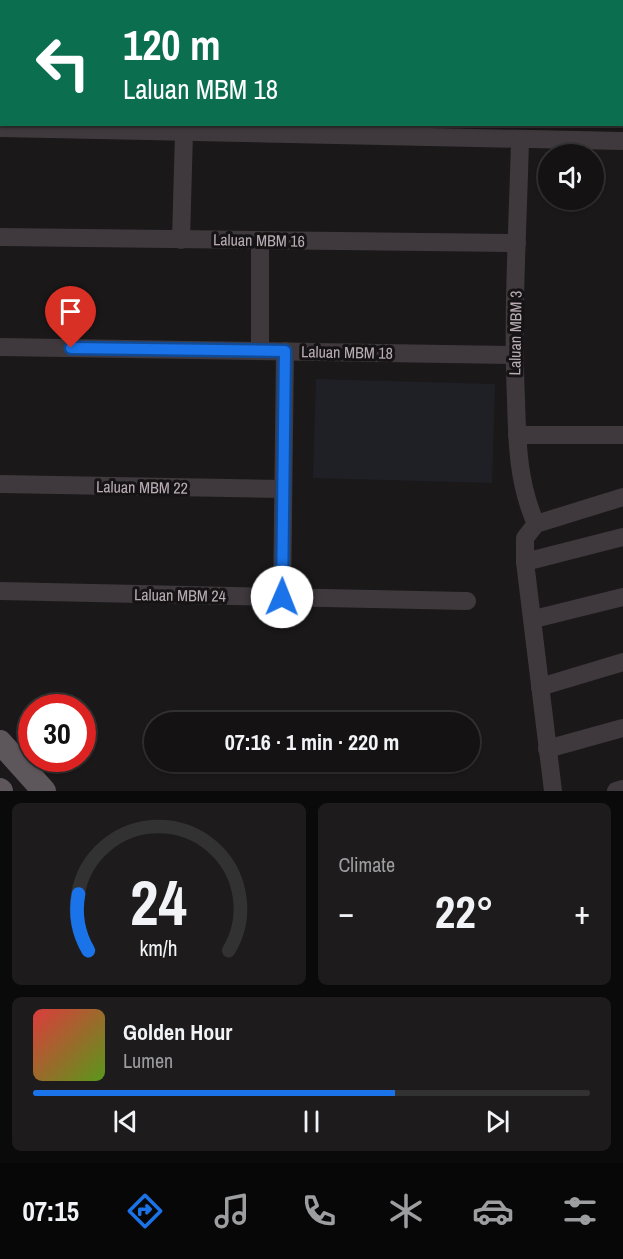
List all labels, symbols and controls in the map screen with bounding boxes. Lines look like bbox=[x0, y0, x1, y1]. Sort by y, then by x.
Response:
text: 120 m bbox=[123, 17, 221, 73]
icon: left bbox=[24, 24, 102, 102]
text: Laluan MBM 18 bbox=[123, 71, 278, 107]
map controls bbox=[538, 144, 604, 210]
button: sound bbox=[538, 144, 604, 210]
street label: Laluan MBM 16 bbox=[213, 228, 305, 252]
pin bbox=[45, 286, 96, 348]
street label: Laluan MBM 3 bbox=[503, 291, 527, 375]
icon: arrive bbox=[54, 295, 87, 328]
street label: Laluan MBM 18 bbox=[301, 340, 393, 364]
street label: Laluan MBM 22 bbox=[96, 475, 188, 499]
position arrow bbox=[250, 565, 314, 629]
street label: Laluan MBM 24 bbox=[134, 583, 226, 607]
speed limit sign: 30 bbox=[18, 694, 96, 772]
text: 07:16 · 1 min · 220 m bbox=[225, 727, 399, 757]
text: Climate bbox=[339, 851, 395, 878]
text: 24 bbox=[130, 860, 187, 944]
text: 22° bbox=[435, 881, 494, 942]
text: − bbox=[339, 890, 354, 934]
text: + bbox=[574, 890, 590, 934]
text: km/h bbox=[140, 934, 178, 963]
text: Golden Hour bbox=[123, 1017, 232, 1047]
text: Lumen bbox=[123, 1047, 173, 1074]
icon: previous bbox=[109, 1105, 142, 1138]
icon: pause bbox=[295, 1105, 328, 1138]
icon: next bbox=[481, 1105, 514, 1138]
icon: directions bbox=[124, 1190, 166, 1232]
icon: music bbox=[211, 1190, 253, 1232]
icon: phone bbox=[298, 1190, 340, 1232]
icon: climate bbox=[385, 1190, 427, 1232]
icon: car bbox=[472, 1190, 514, 1232]
icon: filters bbox=[559, 1190, 601, 1232]
text: 07:15 bbox=[22, 1193, 79, 1229]

